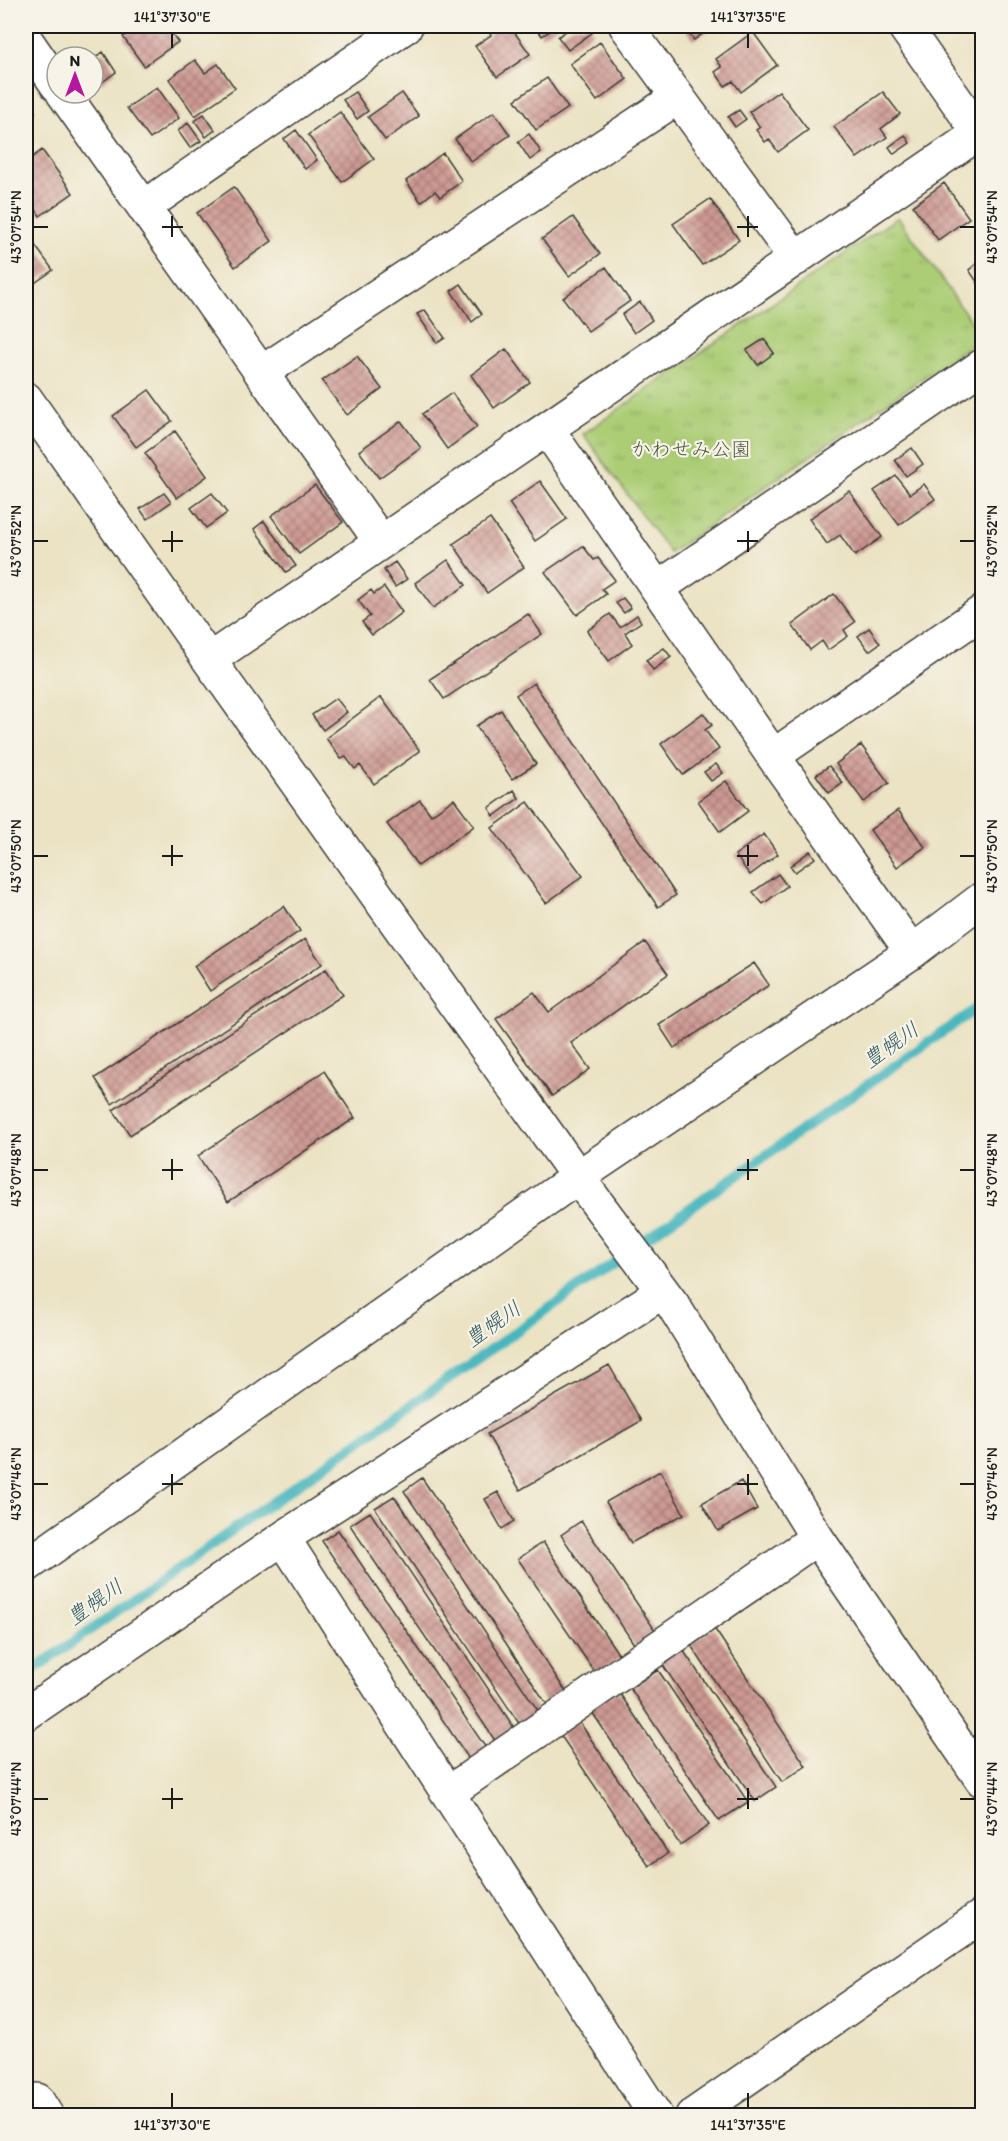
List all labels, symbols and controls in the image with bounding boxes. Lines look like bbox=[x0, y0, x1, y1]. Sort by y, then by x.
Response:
text: 141°37'30"E bbox=[134, 8, 210, 26]
text: 141°37'35"E bbox=[710, 8, 786, 26]
north arrow bbox=[45, 45, 105, 105]
text: N bbox=[70, 51, 80, 70]
text: 43°07'54"N bbox=[7, 190, 25, 264]
text: 43°07'54"N bbox=[983, 190, 1001, 264]
park label: かわせみ公園 bbox=[631, 437, 751, 461]
text: 43°07'52"N bbox=[7, 505, 25, 577]
text: 43°07'52"N bbox=[983, 505, 1001, 577]
text: 43°07'50"N bbox=[7, 819, 25, 893]
text: 43°07'50"N bbox=[983, 819, 1001, 893]
water label: 豊幌川 bbox=[858, 1016, 924, 1073]
text: 43°07'48"N bbox=[7, 1133, 25, 1207]
text: 43°07'48"N bbox=[983, 1133, 1001, 1207]
water label: 豊幌川 bbox=[460, 1295, 526, 1352]
text: 43°07'46"N bbox=[7, 1447, 25, 1521]
text: 43°07'46"N bbox=[983, 1447, 1001, 1521]
water label: 豊幌川 bbox=[62, 1573, 128, 1630]
text: 43°07'44"N bbox=[7, 1762, 25, 1836]
text: 43°07'44"N bbox=[983, 1762, 1001, 1836]
text: 141°37'30"E bbox=[134, 2116, 210, 2134]
text: 141°37'35"E bbox=[710, 2116, 786, 2134]

